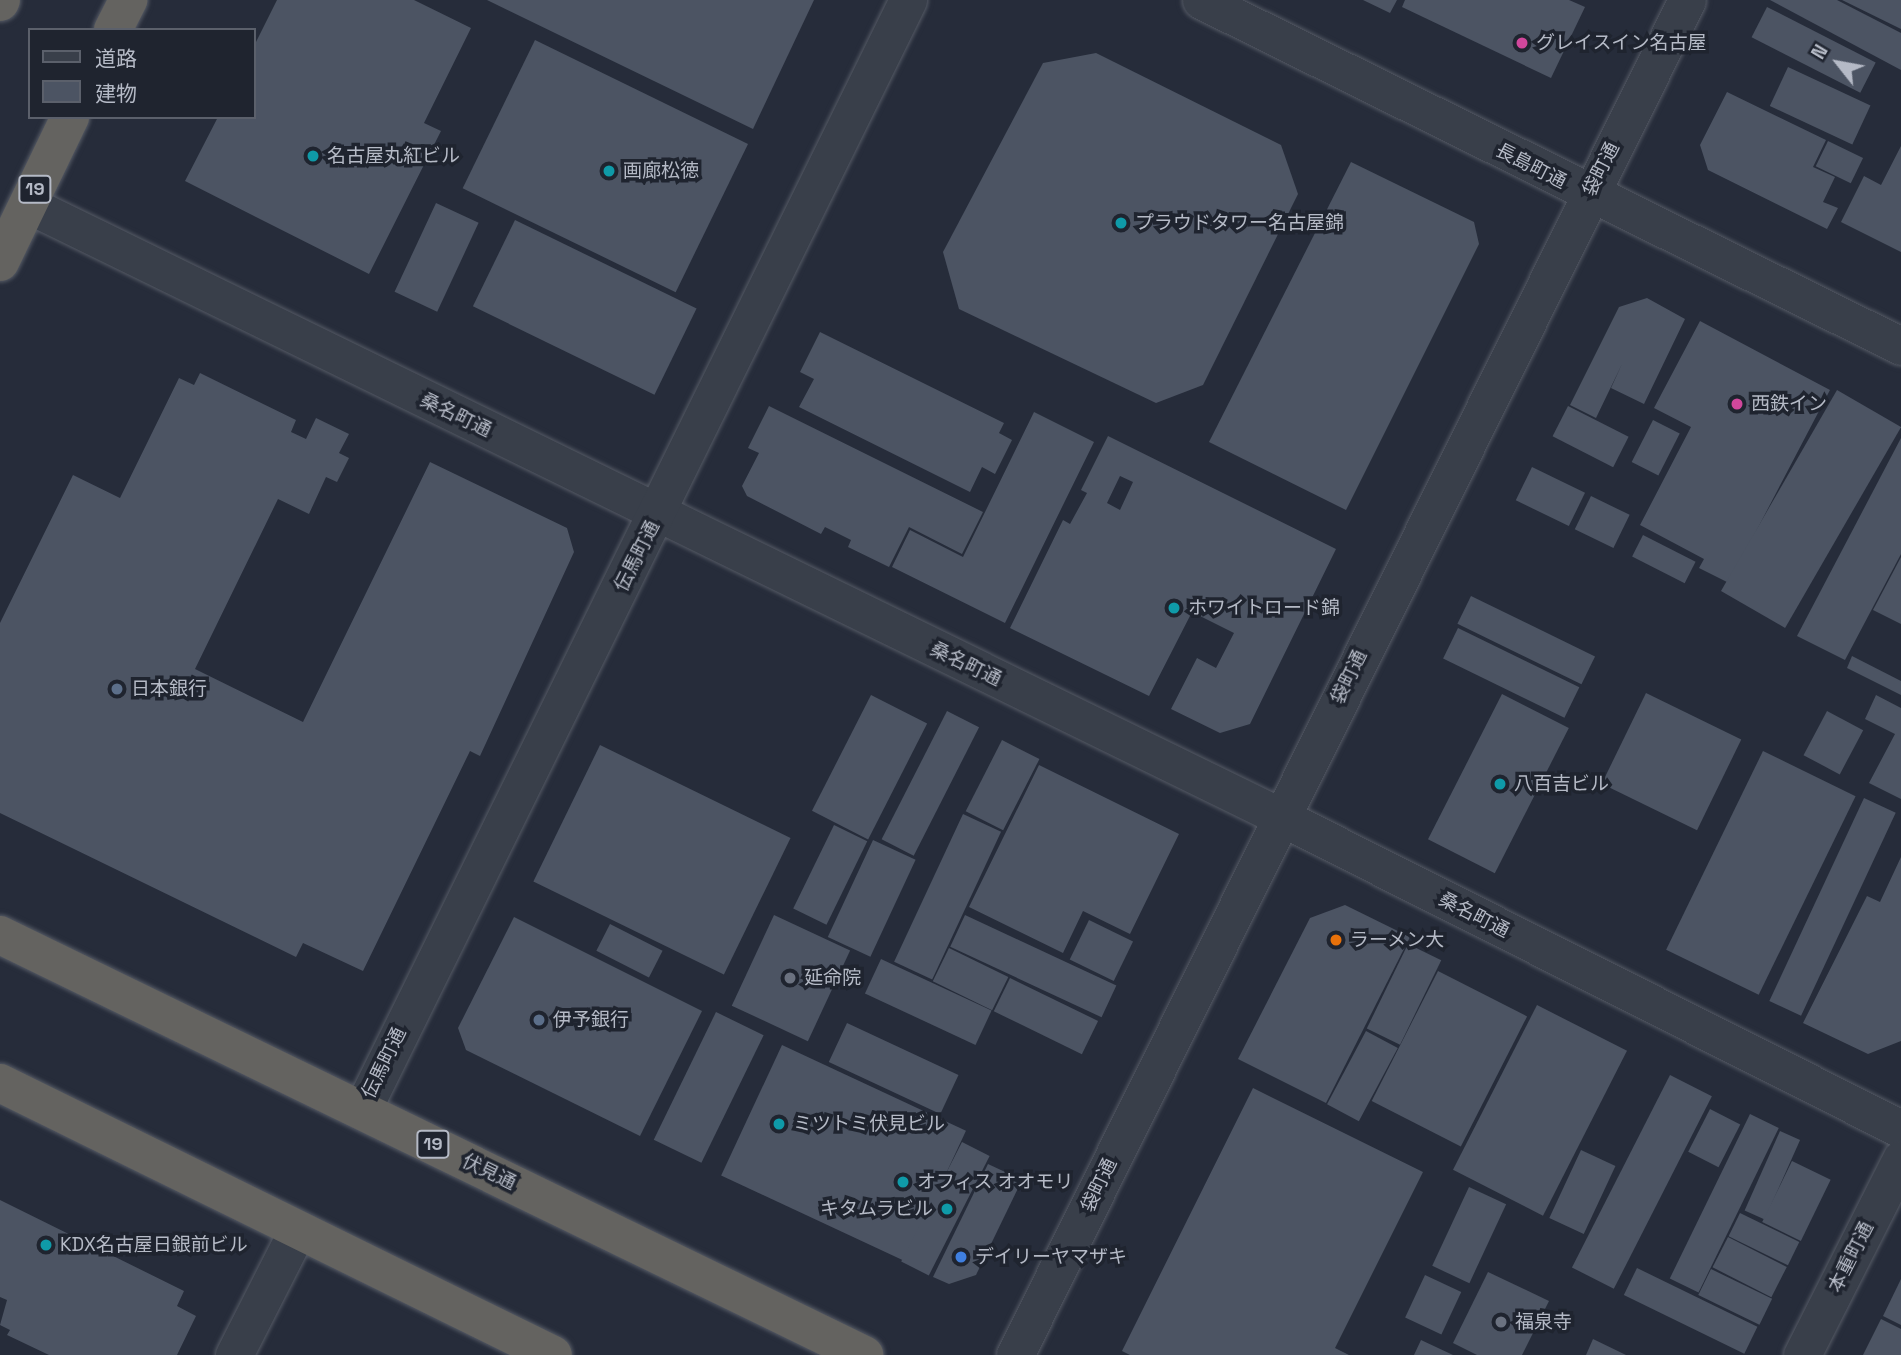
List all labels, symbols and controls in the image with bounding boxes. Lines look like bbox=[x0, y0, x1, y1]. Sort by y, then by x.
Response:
legend bbox=[28, 28, 256, 119]
north arrow bbox=[1803, 28, 1873, 98]
place label: グレイスイン名古屋 bbox=[1536, 32, 1707, 54]
marker: グレイスイン名古屋 bbox=[1514, 35, 1530, 51]
text: N bbox=[1806, 40, 1834, 64]
text: 道路 bbox=[95, 45, 137, 72]
text: 建物 bbox=[95, 80, 137, 107]
street label: 袋町通 bbox=[1578, 138, 1624, 200]
street label: 長島町通 bbox=[1492, 139, 1570, 193]
place label: 名古屋丸紅ビル bbox=[327, 145, 460, 167]
marker: 名古屋丸紅ビル bbox=[305, 148, 321, 164]
place label: 画廊松徳 bbox=[623, 160, 699, 182]
marker: 画廊松徳 bbox=[601, 163, 617, 179]
road number: 19 bbox=[18, 174, 52, 204]
place label: プラウドタワー名古屋錦 bbox=[1135, 212, 1344, 234]
marker: プラウドタワー名古屋錦 bbox=[1113, 215, 1129, 231]
street label: 桑名町通 bbox=[417, 388, 495, 442]
place label: 西鉄イン bbox=[1751, 393, 1827, 415]
marker: 西鉄イン bbox=[1729, 396, 1745, 412]
street label: 伝馬町通 bbox=[610, 517, 664, 595]
place label: ホワイトロード錦 bbox=[1188, 597, 1340, 619]
marker: ホワイトロード錦 bbox=[1166, 600, 1182, 616]
street label: 桑名町通 bbox=[927, 637, 1005, 691]
street label: 袋町通 bbox=[1326, 646, 1372, 708]
place label: 日本銀行 bbox=[131, 678, 207, 700]
marker: 日本銀行 bbox=[109, 681, 125, 697]
place label: 八百吉ビル bbox=[1514, 773, 1609, 795]
marker: 八百吉ビル bbox=[1492, 776, 1508, 792]
street label: 桑名町通 bbox=[1435, 888, 1513, 942]
place label: ラーメン大 bbox=[1350, 929, 1445, 951]
marker: ラーメン大 bbox=[1328, 932, 1344, 948]
place label: 延命院 bbox=[804, 967, 861, 989]
marker: 延命院 bbox=[782, 970, 798, 986]
place label: 伊予銀行 bbox=[553, 1009, 629, 1031]
marker: 伊予銀行 bbox=[531, 1012, 547, 1028]
street label: 伝馬町通 bbox=[357, 1024, 411, 1102]
place label: ミツトミ伏見ビル bbox=[793, 1113, 945, 1135]
marker: ミツトミ伏見ビル bbox=[771, 1116, 787, 1132]
road number: 19 bbox=[416, 1129, 450, 1158]
street label: 伏見通 bbox=[458, 1149, 520, 1195]
street label: 袋町通 bbox=[1076, 1154, 1122, 1216]
place label: オフィス オオモリ bbox=[917, 1171, 1074, 1193]
marker: オフィス オオモリ bbox=[895, 1174, 911, 1190]
place label: キタムラビル bbox=[819, 1198, 933, 1220]
marker: キタムラビル bbox=[939, 1201, 955, 1217]
street label: 本重町通 bbox=[1824, 1218, 1878, 1296]
place label: KDX名古屋日銀前ビル bbox=[60, 1234, 248, 1256]
marker: KDX名古屋日銀前ビル bbox=[38, 1237, 54, 1253]
place label: デイリーヤマザキ bbox=[975, 1246, 1127, 1268]
marker: デイリーヤマザキ bbox=[953, 1249, 969, 1265]
place label: 福泉寺 bbox=[1515, 1311, 1572, 1333]
marker: 福泉寺 bbox=[1493, 1314, 1509, 1330]

